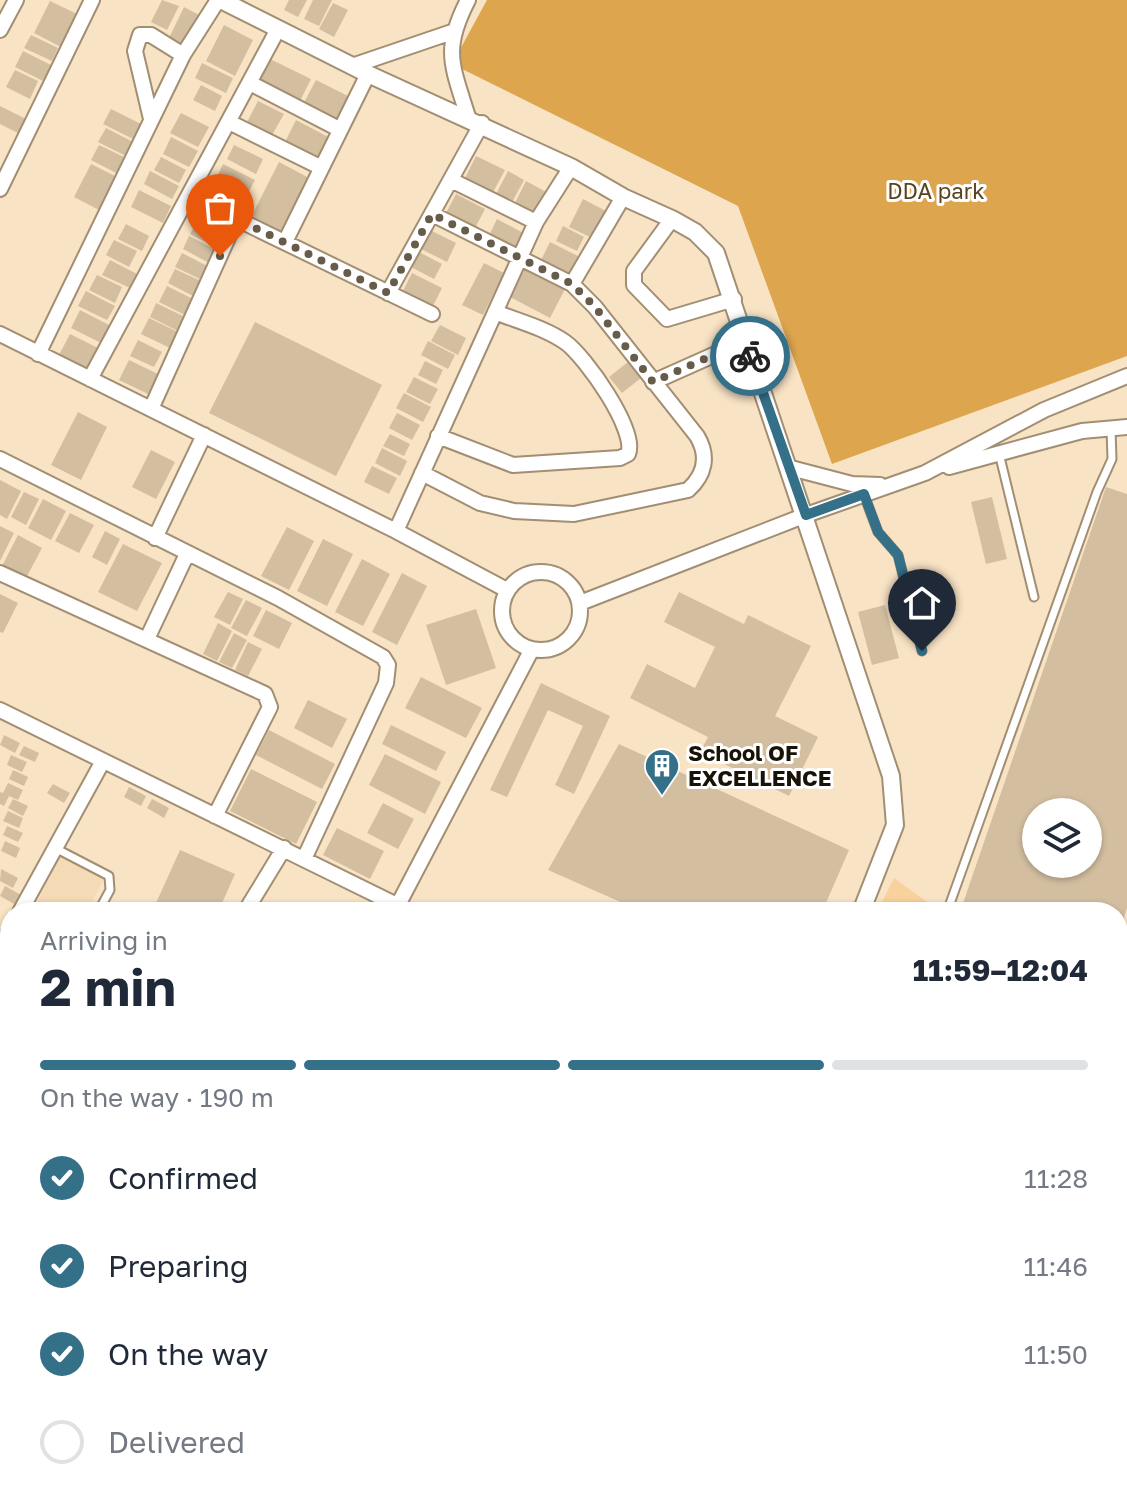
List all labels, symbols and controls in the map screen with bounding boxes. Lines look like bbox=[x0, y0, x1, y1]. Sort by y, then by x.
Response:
pin bbox=[186, 174, 254, 256]
park label: DDA park bbox=[887, 177, 985, 204]
icon: bag bbox=[198, 186, 242, 230]
courier bbox=[710, 316, 790, 396]
icon: bike bbox=[728, 334, 772, 378]
pin bbox=[888, 569, 956, 651]
icon: home bbox=[900, 581, 944, 625]
place label: School OF EXCELLENCE bbox=[688, 739, 831, 791]
building icon: School OF EXCELLENCE bbox=[643, 747, 681, 797]
map controls bbox=[1022, 798, 1102, 878]
button: layers bbox=[1022, 798, 1102, 878]
text: Arriving in bbox=[40, 925, 168, 956]
text: 11:59–12:04 bbox=[913, 952, 1088, 988]
text: 2 min bbox=[40, 955, 176, 1017]
text: On the way · 190 m bbox=[40, 1082, 274, 1113]
icon: check bbox=[40, 1156, 84, 1200]
text: Confirmed bbox=[108, 1160, 258, 1196]
text: 11:28 bbox=[1024, 1163, 1088, 1194]
icon: check bbox=[40, 1244, 84, 1288]
text: Preparing bbox=[108, 1248, 249, 1284]
text: 11:46 bbox=[1023, 1251, 1088, 1282]
icon: check bbox=[40, 1332, 84, 1376]
text: On the way bbox=[108, 1336, 268, 1372]
text: 11:50 bbox=[1024, 1339, 1088, 1370]
text: Delivered bbox=[108, 1424, 245, 1460]

